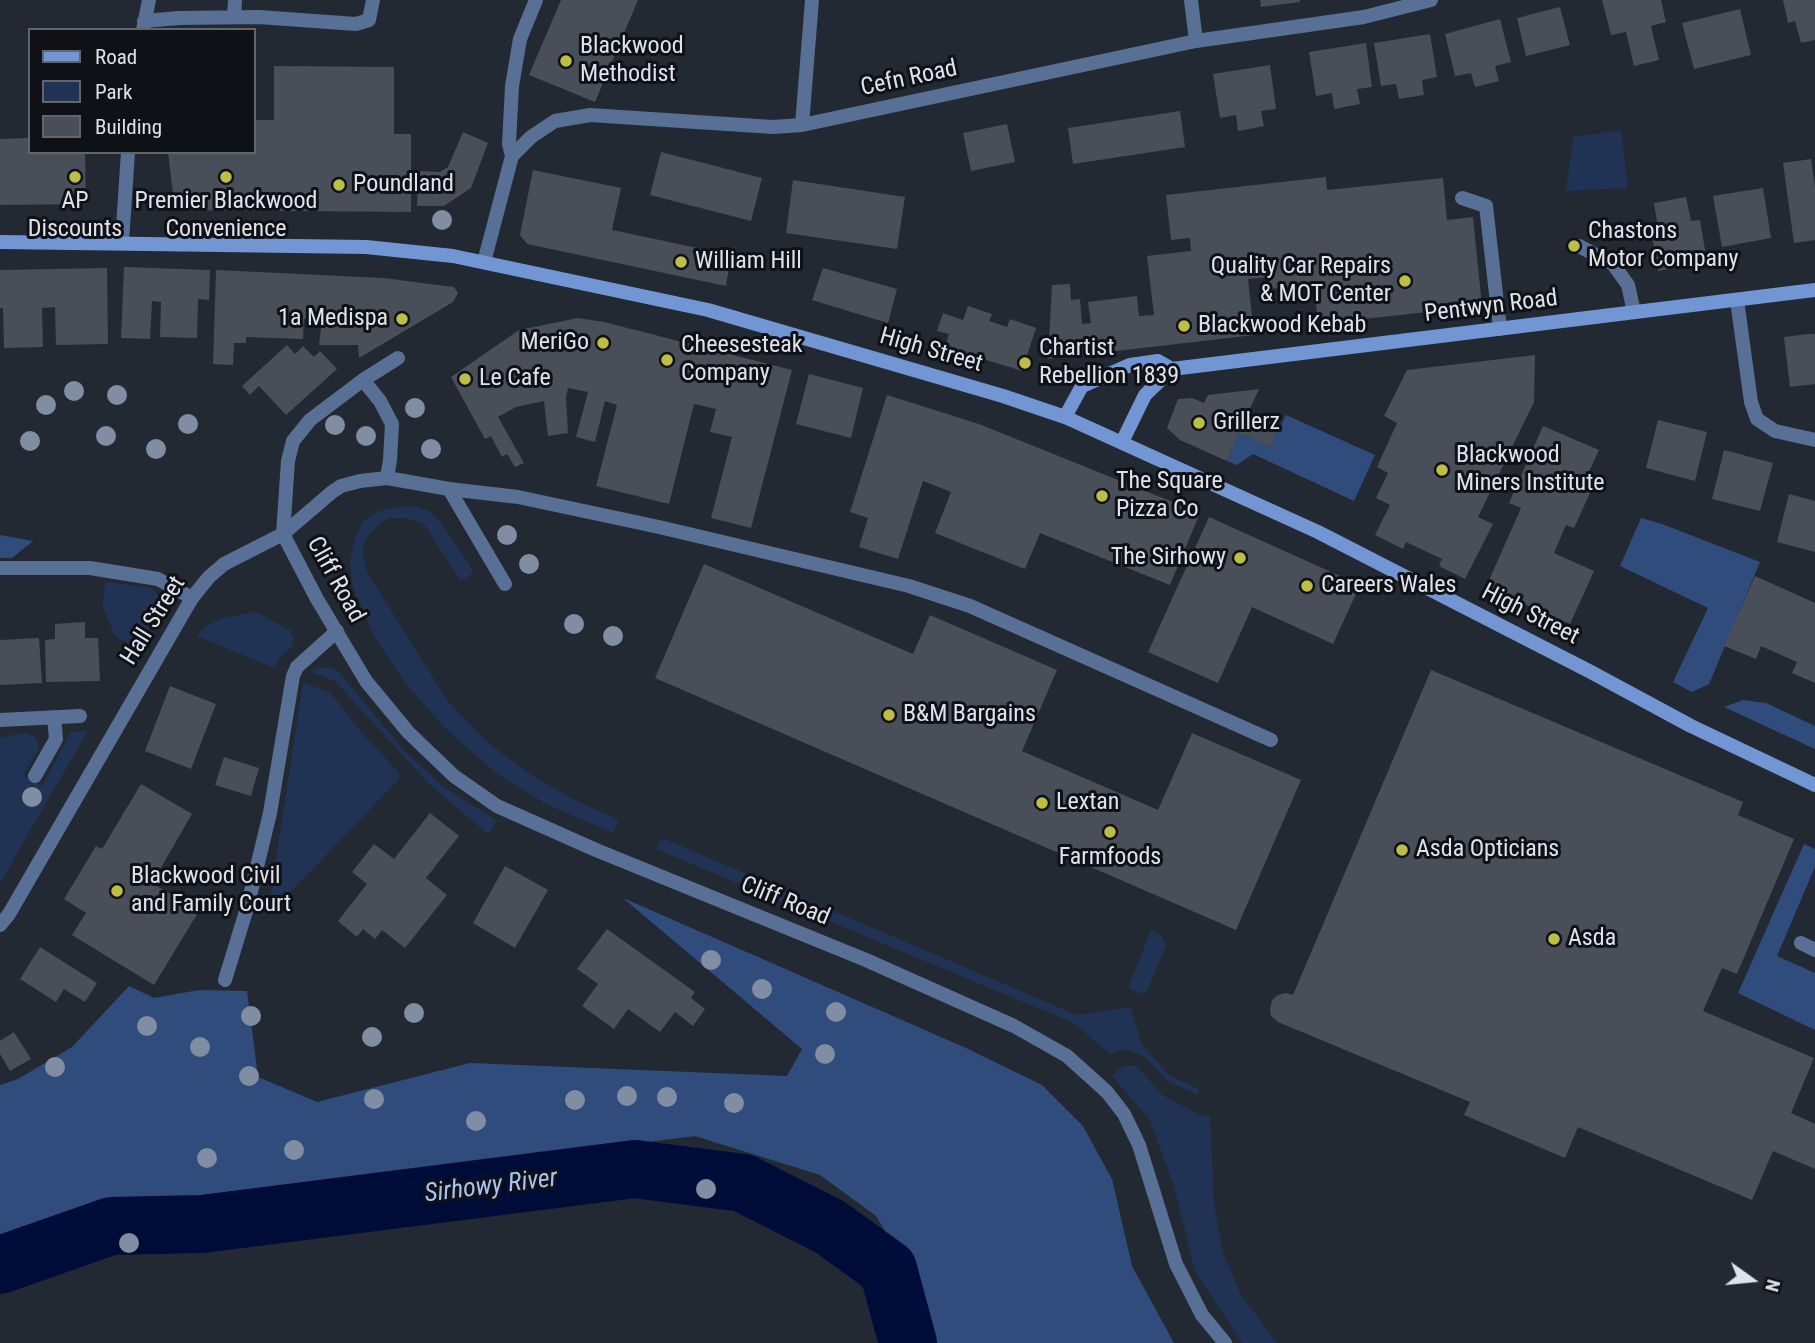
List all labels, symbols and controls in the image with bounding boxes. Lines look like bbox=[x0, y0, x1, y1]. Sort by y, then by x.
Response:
legend bbox=[28, 28, 256, 154]
place label: Blackwood Methodist bbox=[580, 33, 684, 89]
text: Road bbox=[95, 45, 137, 69]
marker: Blackwood Methodist bbox=[558, 53, 574, 69]
street label: Cefn Road bbox=[858, 55, 960, 103]
text: Park bbox=[95, 80, 132, 104]
text: Building bbox=[95, 115, 162, 139]
marker: AP Discounts bbox=[67, 169, 83, 185]
marker: Premier Blackwood Convenience bbox=[218, 169, 234, 185]
place label: Poundland bbox=[353, 171, 454, 199]
marker: Poundland bbox=[331, 177, 347, 193]
place label: AP Discounts bbox=[28, 188, 122, 244]
place label: Premier Blackwood Convenience bbox=[135, 188, 317, 244]
place label: Chastons Motor Company bbox=[1588, 218, 1739, 274]
marker: Chastons Motor Company bbox=[1566, 238, 1582, 254]
place label: William Hill bbox=[695, 248, 802, 276]
place label: Quality Car Repairs & MOT Center bbox=[1211, 253, 1391, 309]
marker: William Hill bbox=[673, 254, 689, 270]
marker: Quality Car Repairs & MOT Center bbox=[1397, 273, 1413, 289]
street label: Pentwyn Road bbox=[1423, 285, 1559, 329]
place label: 1a Medispa bbox=[278, 305, 388, 333]
marker: 1a Medispa bbox=[394, 311, 410, 327]
place label: Blackwood Kebab bbox=[1198, 312, 1366, 340]
marker: Blackwood Kebab bbox=[1176, 318, 1192, 334]
street label: High Street bbox=[876, 323, 986, 379]
place label: MeriGo bbox=[521, 329, 589, 357]
place label: Cheesesteak Company bbox=[681, 332, 803, 388]
marker: MeriGo bbox=[595, 335, 611, 351]
place label: Chartist Rebellion 1839 bbox=[1039, 335, 1179, 391]
marker: Cheesesteak Company bbox=[659, 352, 675, 368]
marker: Chartist Rebellion 1839 bbox=[1017, 355, 1033, 371]
place label: Le Cafe bbox=[479, 365, 551, 393]
marker: Le Cafe bbox=[457, 371, 473, 387]
place label: Grillerz bbox=[1213, 409, 1280, 437]
marker: Grillerz bbox=[1191, 415, 1207, 431]
place label: Blackwood Miners Institute bbox=[1456, 442, 1605, 498]
marker: Blackwood Miners Institute bbox=[1434, 462, 1450, 478]
place label: The Square Pizza Co bbox=[1116, 468, 1223, 524]
marker: The Square Pizza Co bbox=[1094, 488, 1110, 504]
street label: Cliff Road bbox=[300, 532, 370, 628]
place label: The Sirhowy bbox=[1111, 544, 1226, 572]
marker: The Sirhowy bbox=[1232, 550, 1248, 566]
street label: Hall Street bbox=[116, 571, 192, 671]
place label: Careers Wales bbox=[1321, 572, 1457, 600]
marker: Careers Wales bbox=[1299, 578, 1315, 594]
street label: High Street bbox=[1476, 578, 1584, 652]
place label: B&M Bargains bbox=[903, 701, 1036, 729]
marker: B&M Bargains bbox=[881, 707, 897, 723]
place label: Lextan bbox=[1056, 789, 1119, 817]
marker: Lextan bbox=[1034, 795, 1050, 811]
marker: Farmfoods bbox=[1102, 824, 1118, 840]
place label: Asda Opticians bbox=[1416, 836, 1559, 864]
marker: Asda Opticians bbox=[1394, 842, 1410, 858]
place label: Farmfoods bbox=[1059, 844, 1161, 872]
place label: Blackwood Civil and Family Court bbox=[131, 863, 291, 919]
street label: Cliff Road bbox=[736, 871, 834, 933]
marker: Blackwood Civil and Family Court bbox=[109, 883, 125, 899]
place label: Asda bbox=[1568, 925, 1616, 953]
marker: Asda bbox=[1546, 931, 1562, 947]
water label: Sirhowy River bbox=[423, 1163, 559, 1211]
north arrow bbox=[1717, 1245, 1787, 1315]
text: N bbox=[1760, 1277, 1785, 1294]

